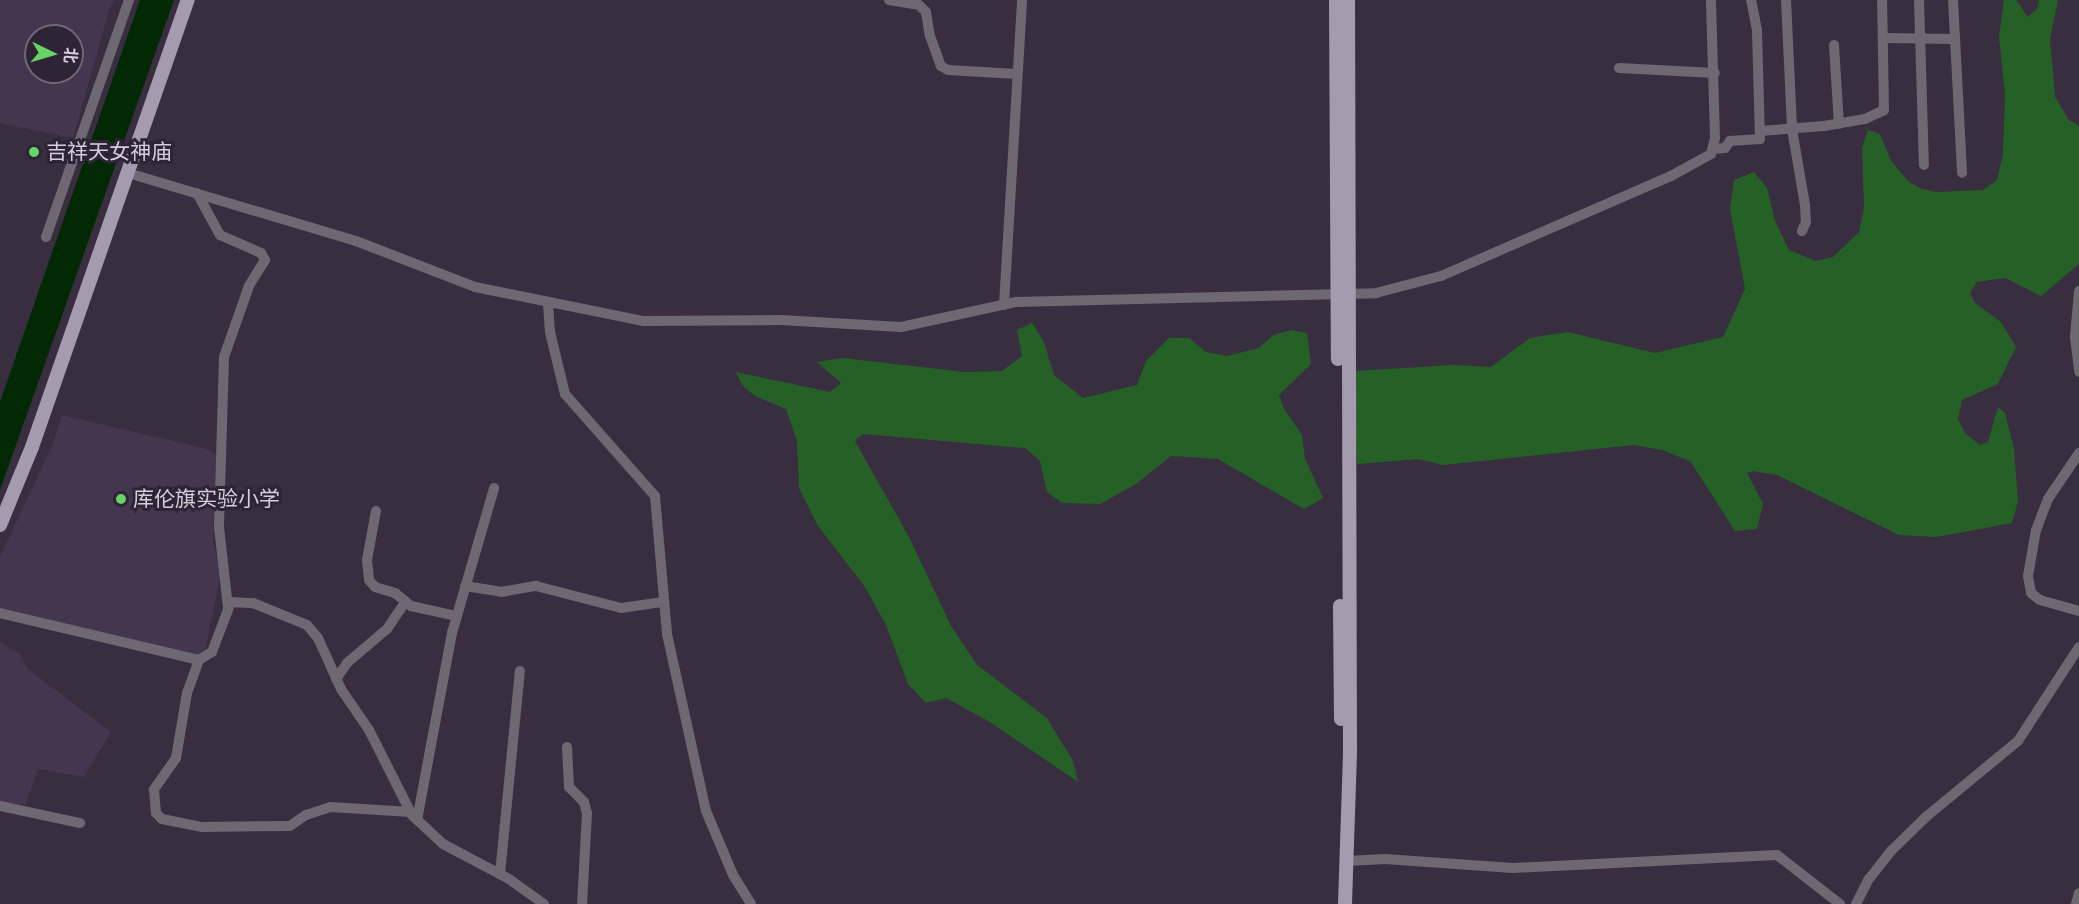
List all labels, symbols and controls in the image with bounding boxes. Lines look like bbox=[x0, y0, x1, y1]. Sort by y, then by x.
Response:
north arrow bbox=[24, 24, 84, 84]
text: 北 bbox=[60, 47, 81, 64]
place label: 吉祥天女神庙 bbox=[46, 139, 172, 165]
marker: 吉祥天女神庙 bbox=[27, 145, 41, 159]
place label: 库伦旗实验小学 bbox=[133, 486, 280, 512]
marker: 库伦旗实验小学 bbox=[114, 492, 128, 506]

